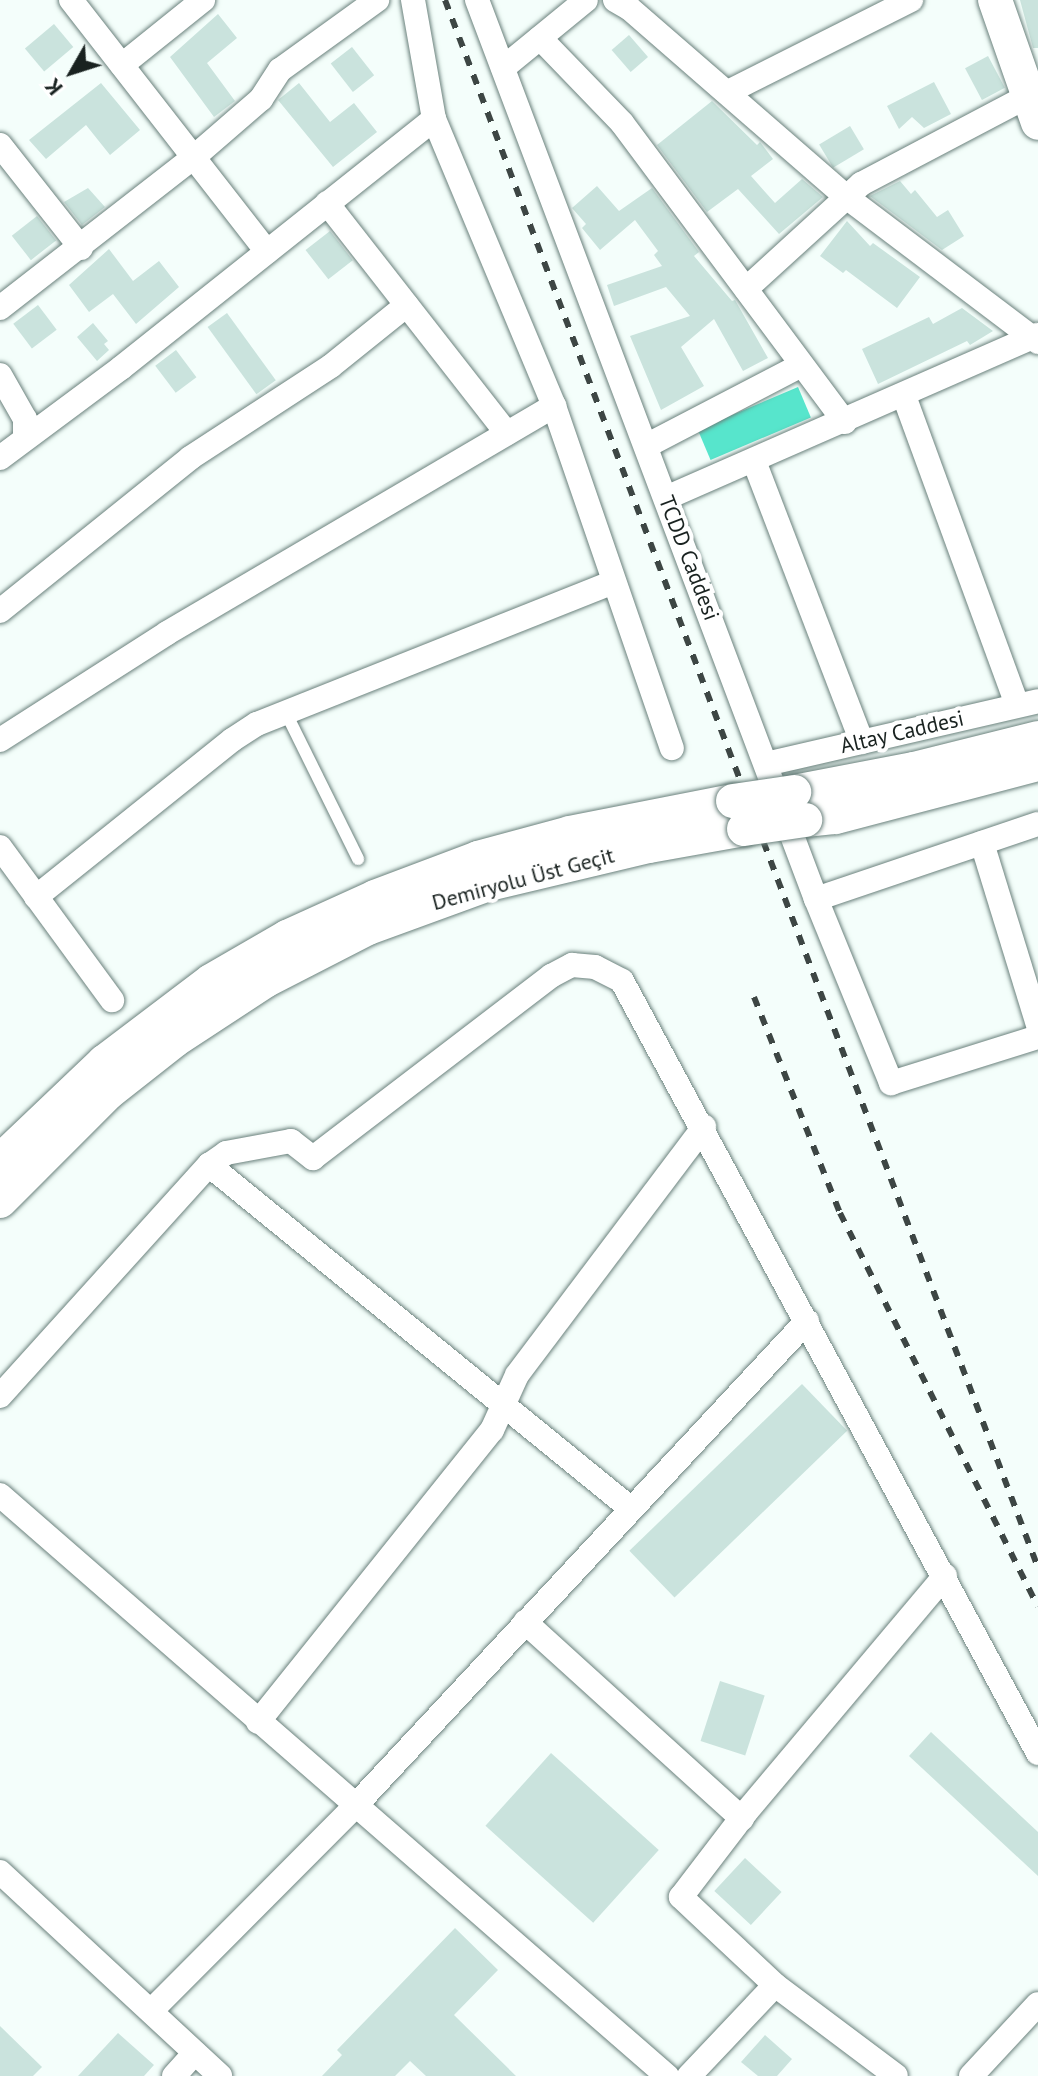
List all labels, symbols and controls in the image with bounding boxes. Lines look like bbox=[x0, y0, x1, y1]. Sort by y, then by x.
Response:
north arrow bbox=[32, 32, 112, 112]
text: K bbox=[38, 73, 69, 101]
street label: TCDD Caddesi bbox=[653, 492, 725, 624]
street label: Altay Caddesi bbox=[837, 705, 967, 759]
street label: Demiryolu Üst Geçit bbox=[429, 842, 617, 916]

